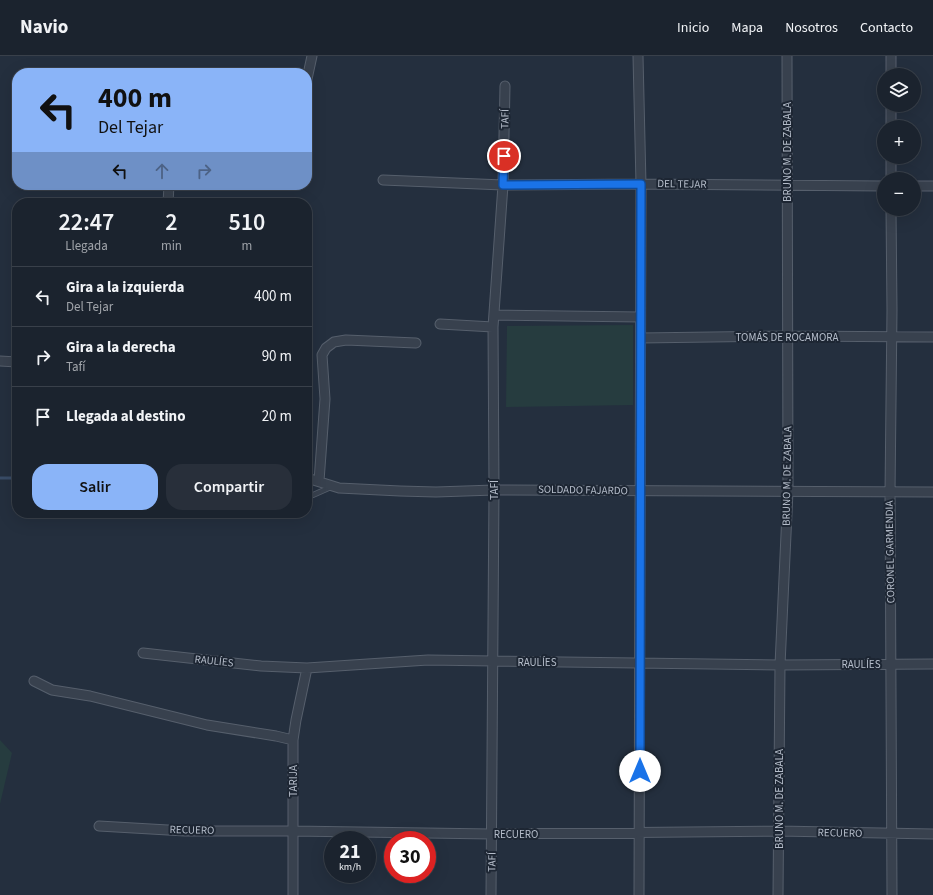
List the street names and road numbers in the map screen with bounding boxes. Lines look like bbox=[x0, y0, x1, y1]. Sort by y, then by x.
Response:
street label: BRUNO M. DE ZABALA bbox=[780, 102, 795, 202]
street label: TAFÍ bbox=[497, 108, 513, 129]
street label: DEL TEJAR bbox=[657, 176, 707, 192]
street label: TOMÁS DE ROCAMORA bbox=[735, 330, 839, 345]
street label: BRUNO M. DE ZABALA bbox=[779, 426, 795, 526]
street label: TAFÍ bbox=[487, 479, 502, 500]
street label: SOLDADO FAJARDO bbox=[538, 482, 628, 498]
street label: CORONEL GARMENDIA bbox=[882, 500, 898, 604]
street label: RAULÍES bbox=[194, 652, 234, 671]
street label: RAULÍES bbox=[517, 655, 557, 670]
street label: RAULÍES bbox=[841, 657, 881, 672]
street label: BRUNO M. DE ZABALA bbox=[772, 749, 787, 849]
street label: TARIJA bbox=[286, 765, 301, 797]
street label: RECUERO bbox=[170, 822, 214, 838]
street label: RECUERO bbox=[818, 825, 862, 841]
street label: RECUERO bbox=[494, 827, 538, 842]
street label: TAFÍ bbox=[484, 851, 500, 872]

